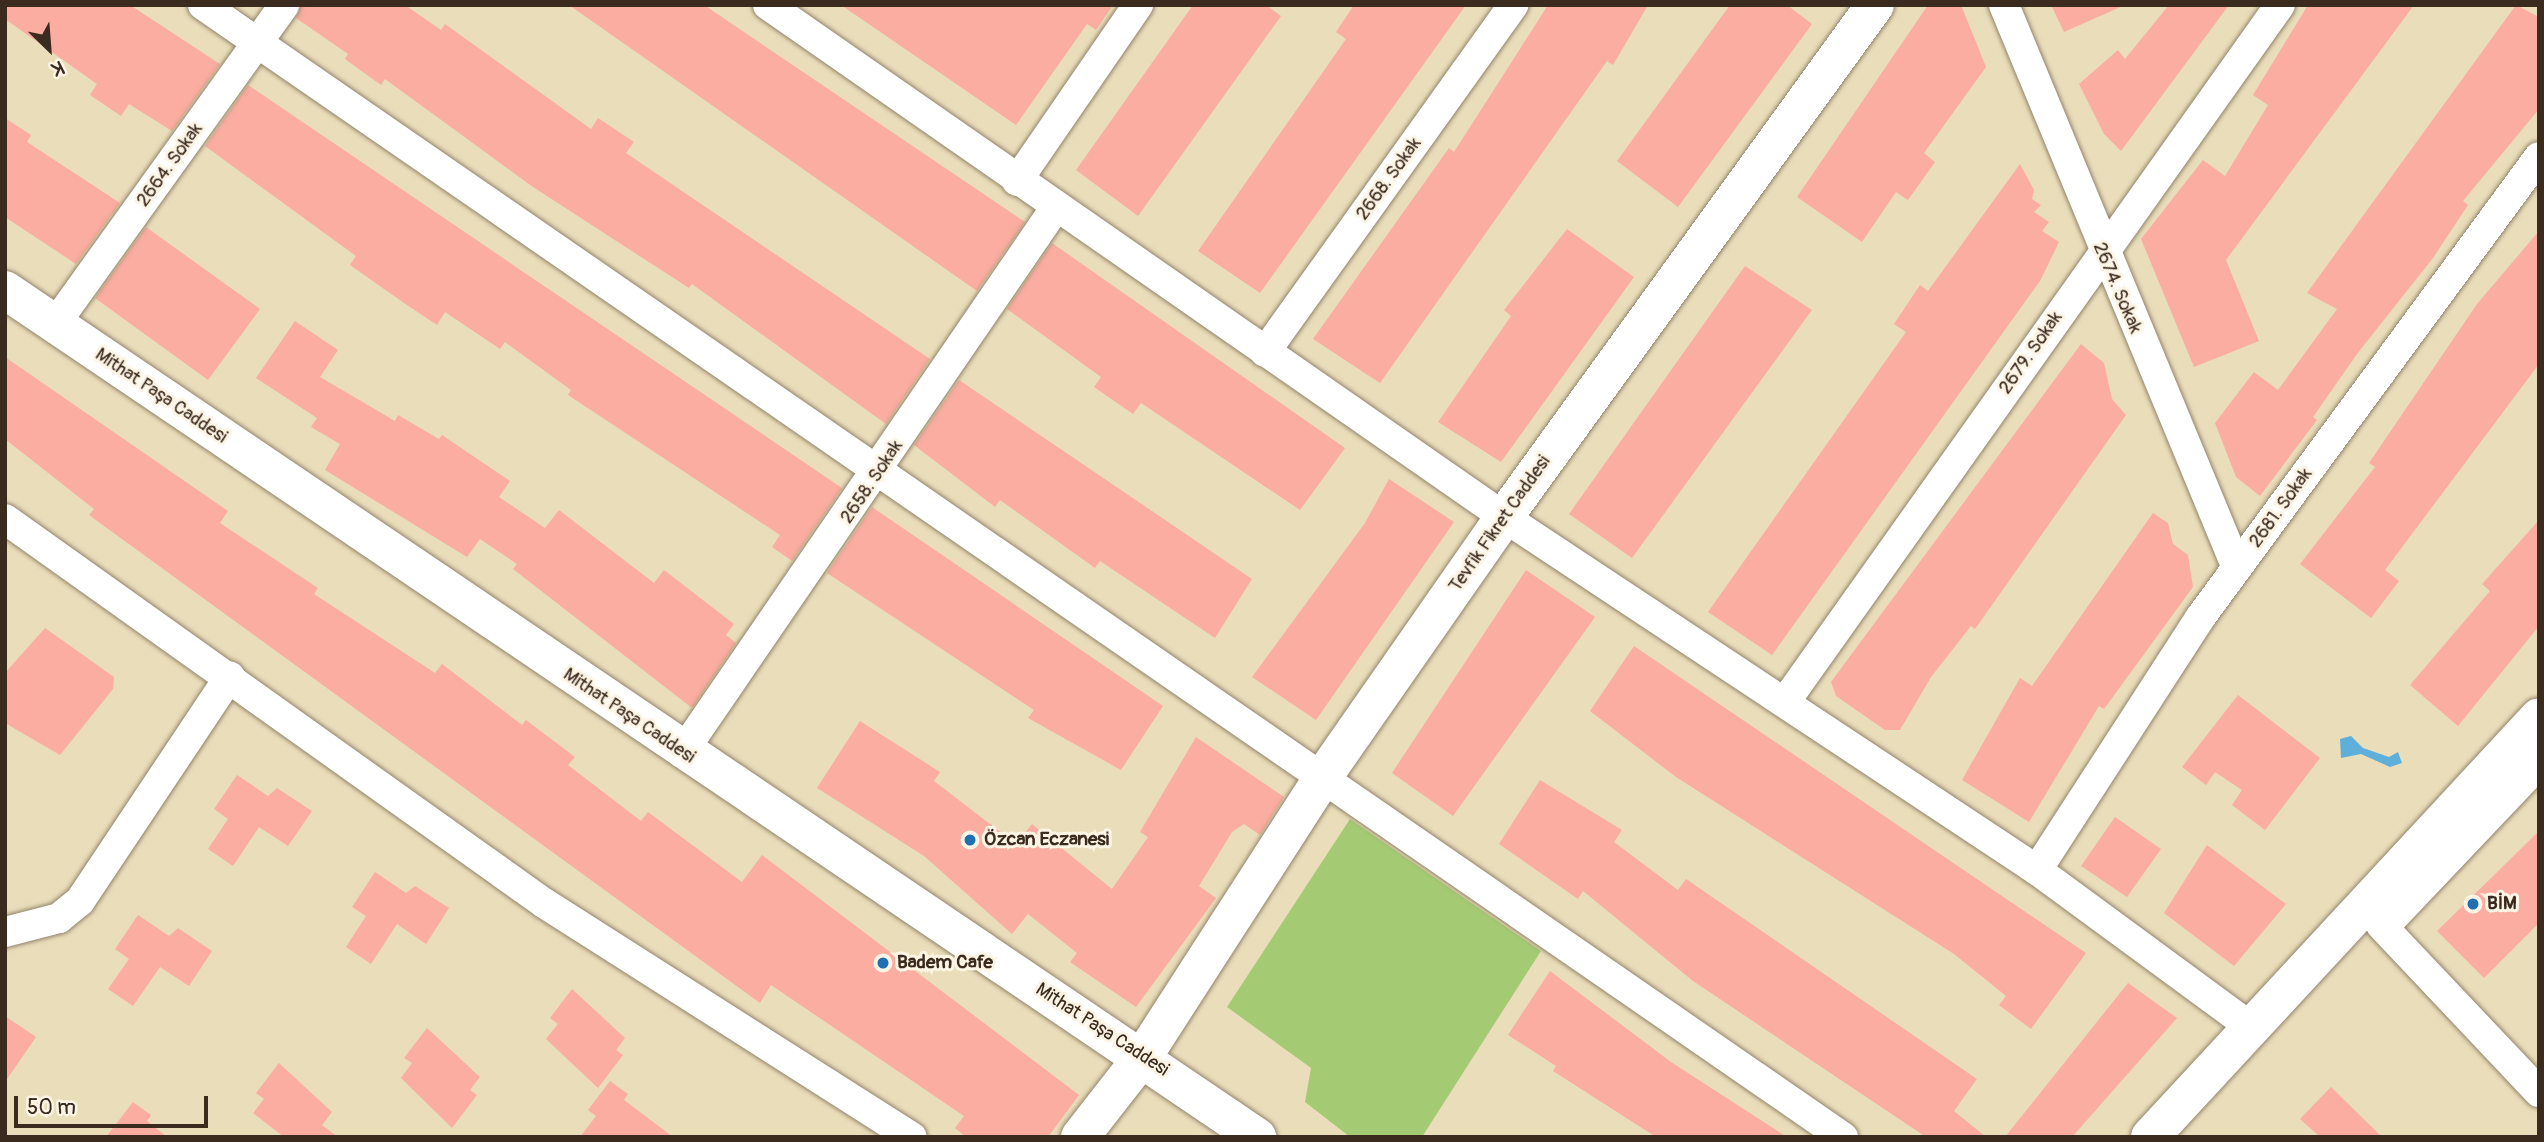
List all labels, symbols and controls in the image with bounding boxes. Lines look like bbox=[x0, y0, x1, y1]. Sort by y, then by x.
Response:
north arrow bbox=[14, 14, 84, 84]
text: K bbox=[48, 55, 68, 81]
street label: 2664. Sokak bbox=[132, 119, 208, 211]
street label: 2668. Sokak bbox=[1351, 133, 1427, 225]
street label: 2674. Sokak bbox=[2088, 239, 2146, 337]
street label: 2679. Sokak bbox=[1994, 307, 2068, 399]
street label: Mithat Paşa Caddesi bbox=[91, 343, 231, 449]
street label: 2658. Sokak bbox=[836, 436, 908, 528]
street label: Tevfik Fikret Caddesi bbox=[1444, 451, 1556, 597]
street label: 2681. Sokak bbox=[2244, 464, 2318, 552]
street label: Mithat Paşa Caddesi bbox=[559, 663, 699, 769]
place label: Özcan Eczanesi bbox=[984, 829, 1109, 851]
marker: Özcan Eczanesi bbox=[962, 832, 978, 848]
place label: BİM bbox=[2487, 893, 2517, 915]
marker: BİM bbox=[2465, 896, 2481, 912]
place label: Badem Cafe bbox=[897, 952, 993, 974]
marker: Badem Cafe bbox=[875, 955, 891, 971]
street label: Mithat Paşa Caddesi bbox=[1031, 978, 1173, 1082]
scale bar bbox=[18, 1082, 212, 1126]
text: 50 m bbox=[27, 1094, 76, 1121]

